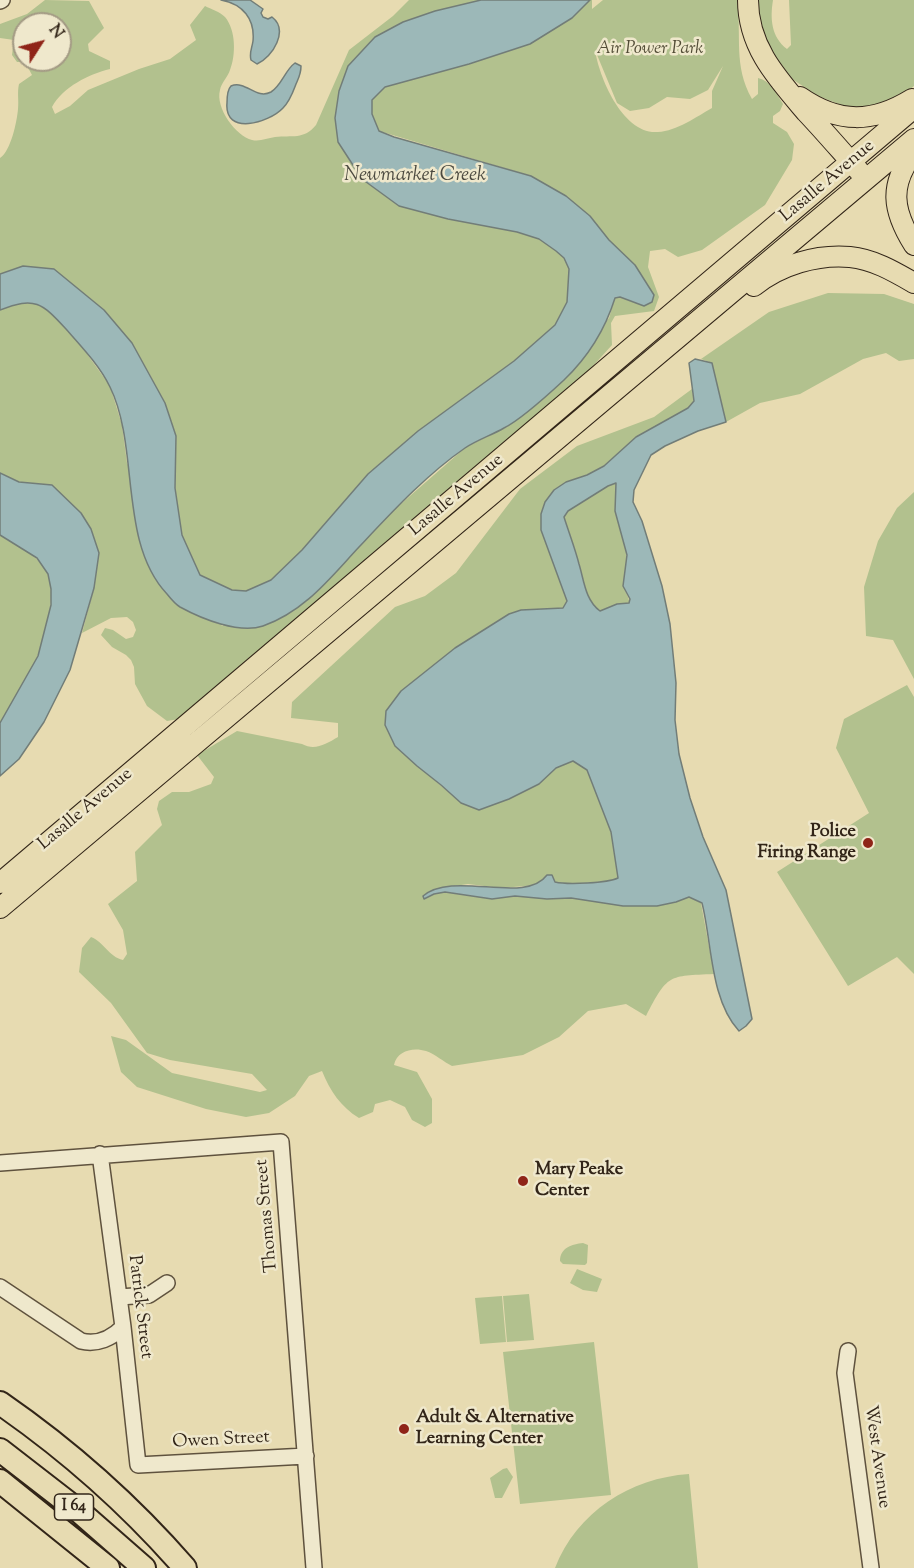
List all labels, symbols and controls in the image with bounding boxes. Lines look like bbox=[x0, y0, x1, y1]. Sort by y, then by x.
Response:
north arrow bbox=[12, 12, 72, 72]
text: N bbox=[42, 20, 68, 44]
park label: Air Power Park bbox=[597, 39, 703, 61]
street label: Lasalle Avenue bbox=[776, 136, 880, 228]
water label: Newmarket Creek bbox=[344, 165, 486, 189]
street label: Lasalle Avenue bbox=[405, 450, 509, 542]
street label: Lasalle Avenue bbox=[34, 764, 138, 856]
place label: Police Firing Range bbox=[758, 822, 856, 864]
marker: Police Firing Range bbox=[861, 836, 875, 850]
street label: Thomas Street bbox=[252, 1159, 284, 1273]
place label: Mary Peake Center bbox=[535, 1160, 623, 1202]
marker: Mary Peake Center bbox=[516, 1174, 530, 1188]
street label: Patrick Street bbox=[122, 1254, 156, 1360]
street label: West Avenue bbox=[858, 1404, 894, 1510]
place label: Adult & Alternative Learning Center bbox=[416, 1408, 574, 1450]
marker: Adult & Alternative Learning Center bbox=[397, 1422, 411, 1436]
street label: Owen Street bbox=[172, 1428, 270, 1454]
road number: I 64 bbox=[54, 1494, 94, 1520]

